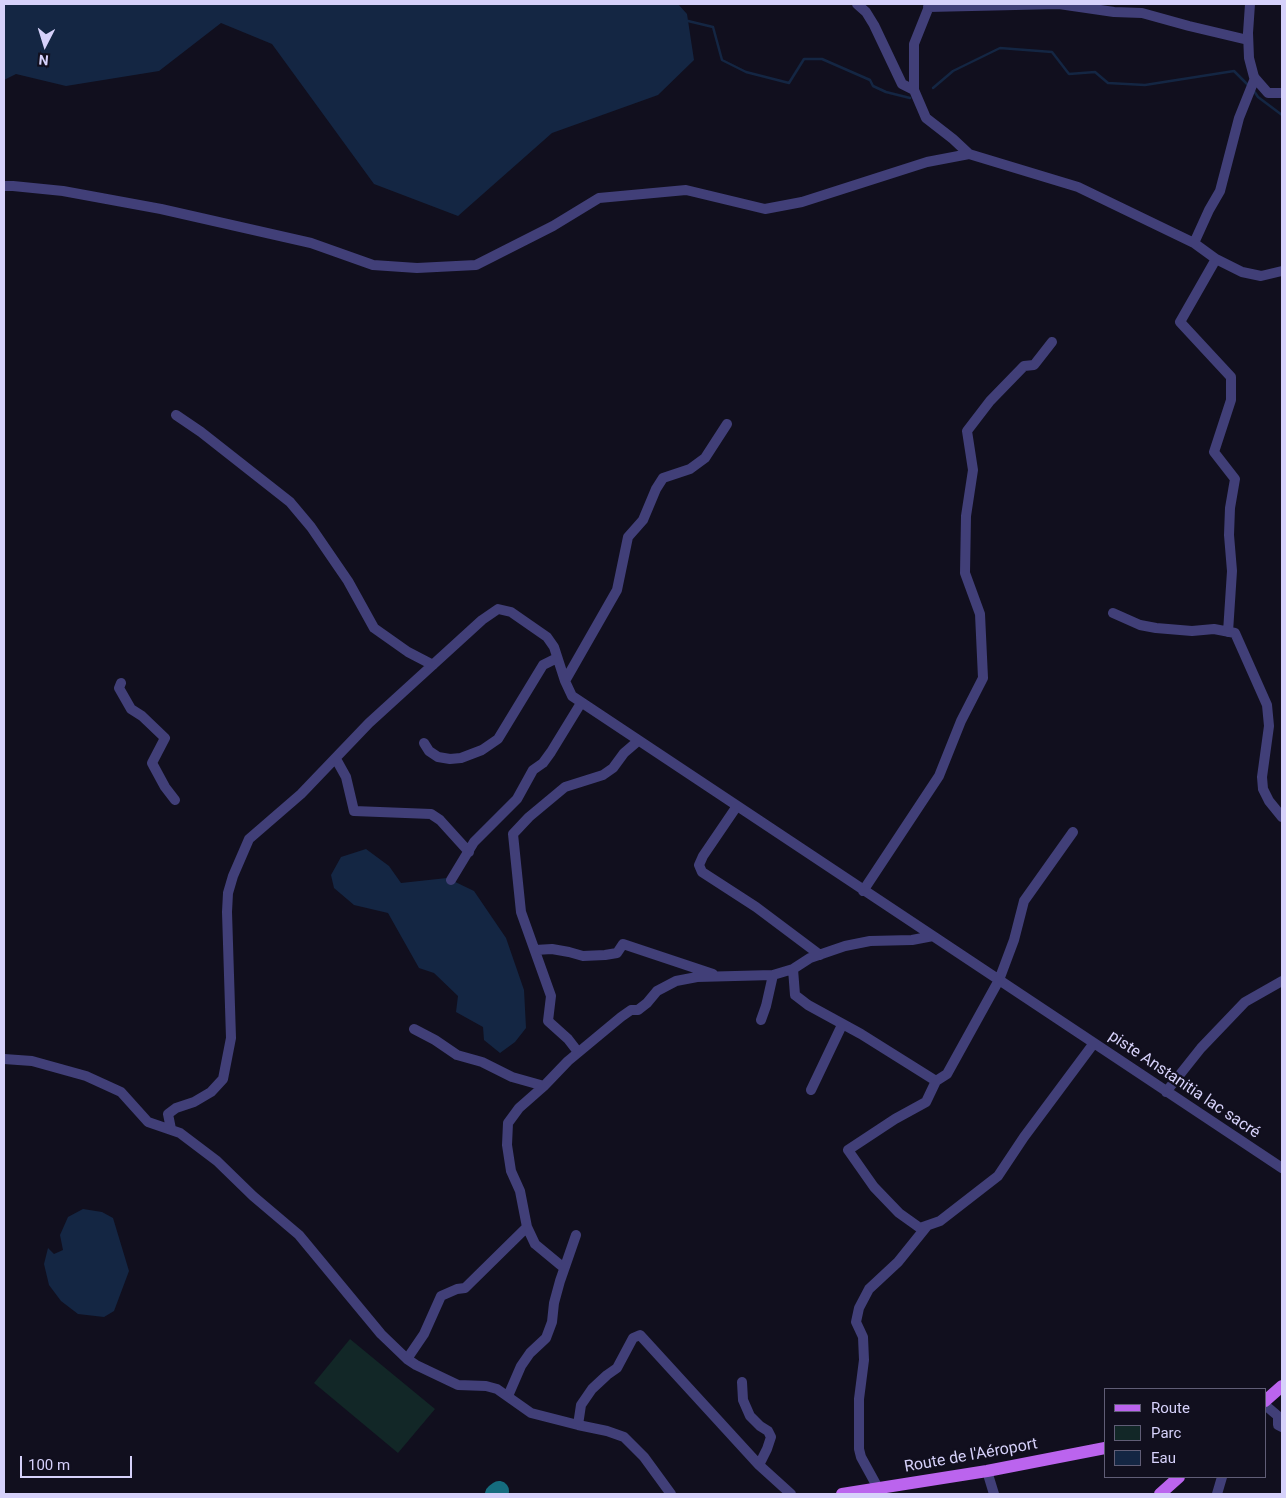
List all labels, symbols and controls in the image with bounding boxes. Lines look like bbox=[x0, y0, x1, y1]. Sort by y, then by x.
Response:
north arrow bbox=[20, 20, 70, 70]
text: N bbox=[38, 52, 49, 68]
street label: piste Anstanitia lac sacré bbox=[1104, 1027, 1264, 1143]
legend bbox=[1104, 1388, 1266, 1478]
text: Route bbox=[1151, 1399, 1190, 1417]
text: Parc bbox=[1151, 1424, 1181, 1442]
street label: Route de l'Aéroport bbox=[903, 1435, 1039, 1477]
scale bar bbox=[22, 1446, 135, 1478]
text: Eau bbox=[1151, 1449, 1176, 1467]
text: 100 m bbox=[28, 1456, 70, 1474]

